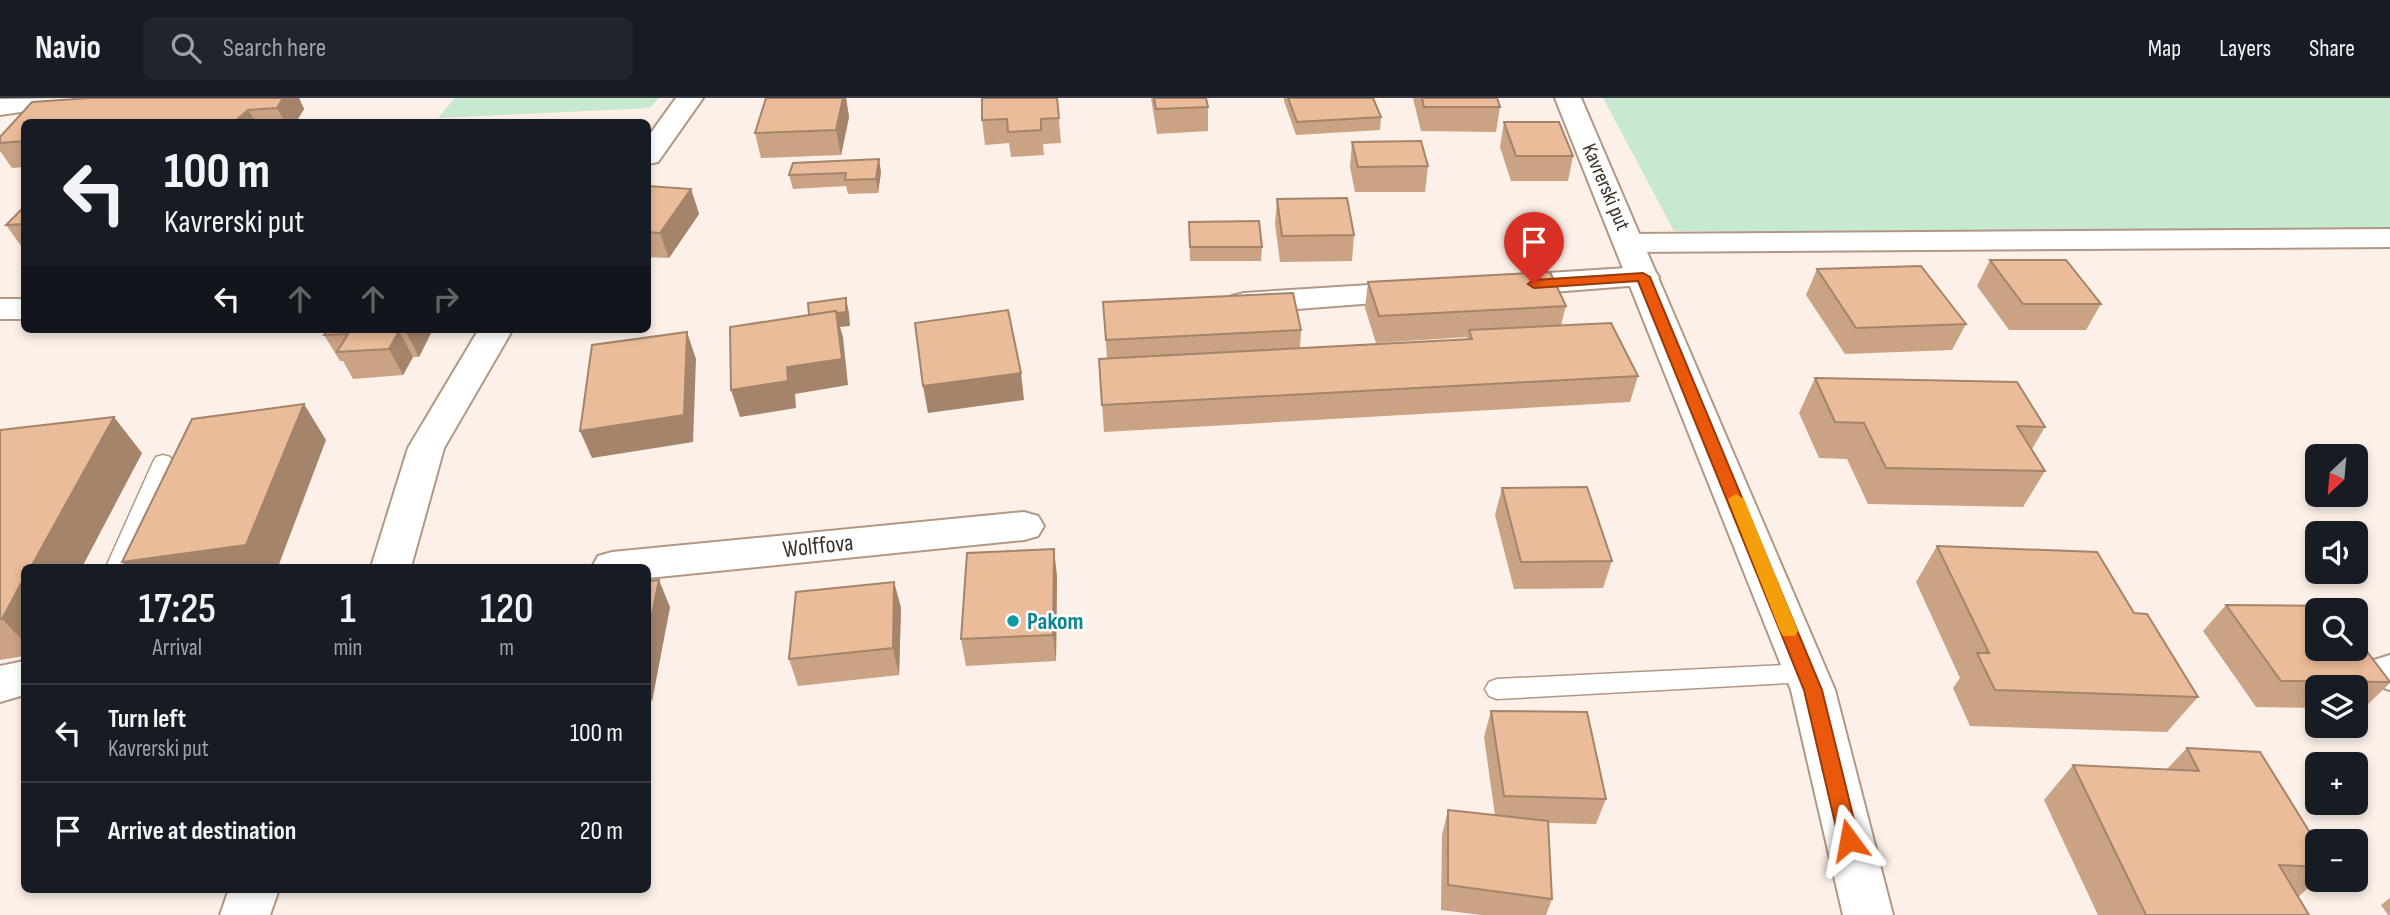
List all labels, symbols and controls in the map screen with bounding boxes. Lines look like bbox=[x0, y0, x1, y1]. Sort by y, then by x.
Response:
search box bbox=[143, 17, 633, 80]
text: Navio bbox=[35, 28, 101, 68]
icon: search bbox=[167, 29, 205, 67]
text: Search here bbox=[223, 33, 326, 64]
text: Map bbox=[2148, 34, 2181, 63]
text: Layers bbox=[2219, 34, 2271, 63]
text: Share bbox=[2309, 34, 2355, 63]
street label: Kavrerski put bbox=[1577, 140, 1635, 234]
text: 100 m bbox=[164, 143, 270, 202]
icon: left bbox=[49, 147, 140, 238]
text: Kavrerski put bbox=[164, 203, 304, 242]
pin bbox=[1504, 212, 1564, 284]
icon: arrive bbox=[1515, 223, 1553, 261]
icon: left bbox=[208, 280, 246, 318]
icon: ahead bbox=[281, 280, 319, 318]
icon: ahead bbox=[354, 280, 392, 318]
icon: right bbox=[427, 280, 465, 318]
north arrow bbox=[2305, 444, 2368, 508]
map controls bbox=[2305, 444, 2368, 892]
button: sound bbox=[2305, 521, 2368, 584]
street label: Wolffova bbox=[781, 528, 855, 564]
text: 17:25 bbox=[139, 584, 216, 635]
text: 1 bbox=[340, 584, 356, 635]
text: 120 bbox=[480, 584, 533, 635]
button: search bbox=[2305, 598, 2368, 661]
place label: Pakom bbox=[1027, 607, 1083, 636]
marker: Pakom bbox=[1005, 613, 1021, 629]
text: Arrival bbox=[153, 634, 202, 662]
text: min bbox=[333, 634, 362, 662]
text: m bbox=[499, 634, 514, 662]
button: layers bbox=[2305, 675, 2368, 738]
text: Turn left bbox=[108, 704, 186, 735]
icon: left bbox=[49, 714, 87, 752]
text: 100 m bbox=[570, 718, 623, 749]
text: Kavrerski put bbox=[108, 735, 209, 763]
button: + bbox=[2305, 752, 2368, 815]
position arrow bbox=[1812, 803, 1886, 877]
icon: arrive bbox=[49, 812, 87, 850]
text: Arrive at destination bbox=[108, 816, 296, 847]
text: 20 m bbox=[580, 816, 623, 847]
button: − bbox=[2305, 829, 2368, 892]

